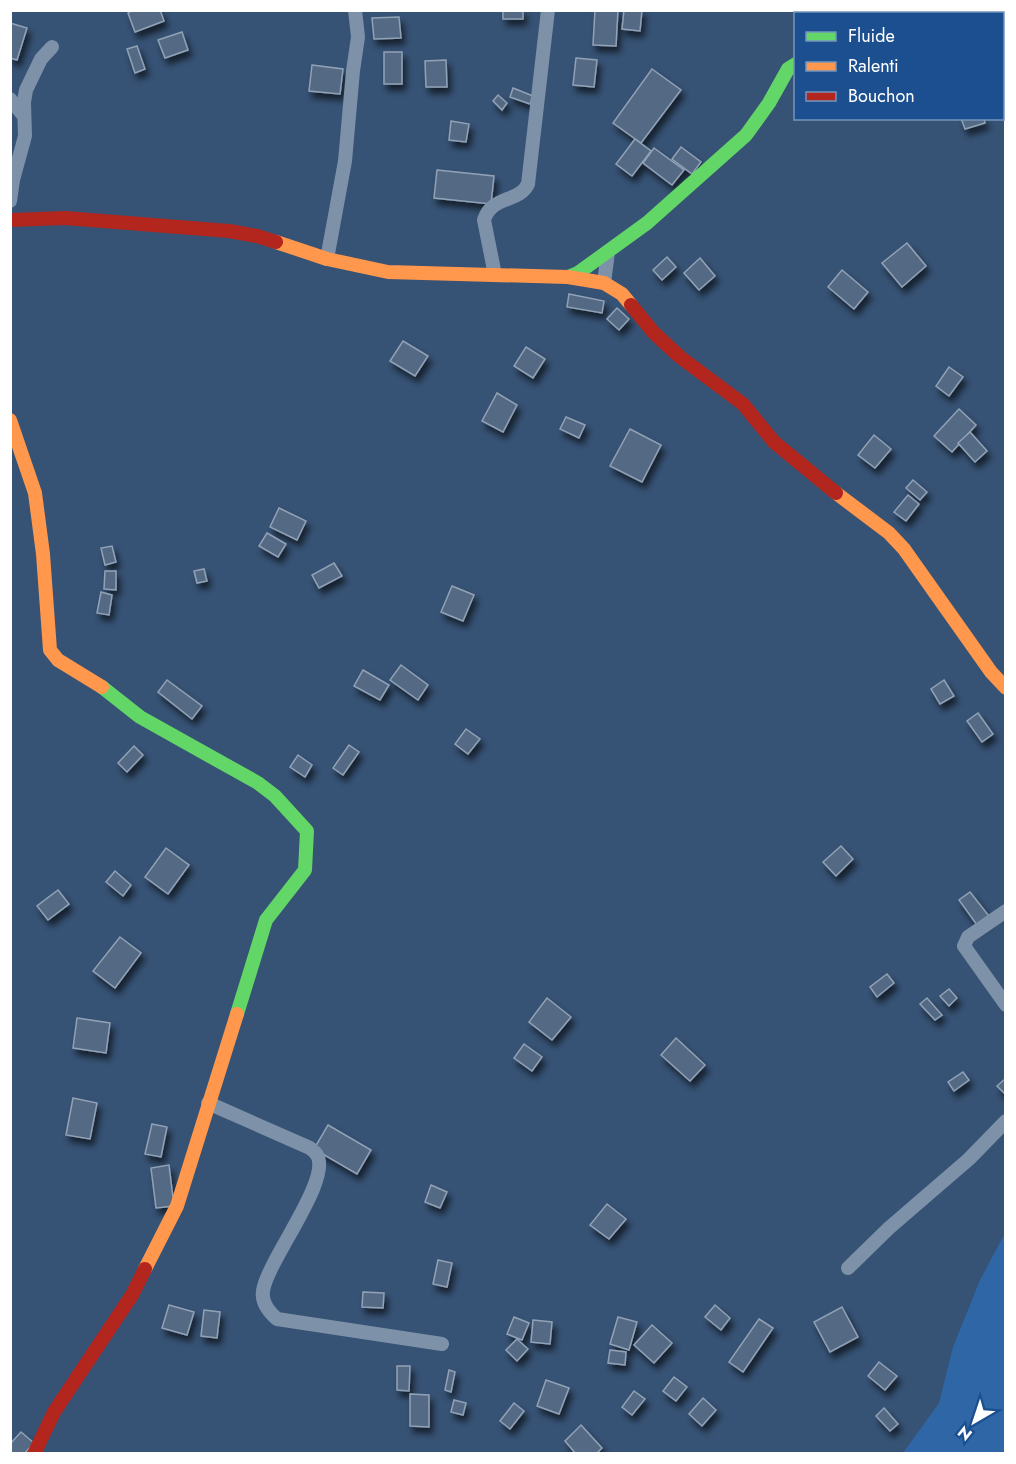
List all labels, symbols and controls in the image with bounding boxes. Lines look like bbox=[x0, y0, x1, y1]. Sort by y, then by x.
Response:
legend bbox=[794, 12, 1004, 120]
text: Fluide bbox=[848, 23, 895, 49]
text: Ralenti bbox=[848, 53, 899, 79]
text: Bouchon bbox=[848, 83, 915, 109]
north arrow bbox=[944, 1392, 1004, 1452]
text: N bbox=[953, 1420, 977, 1446]

